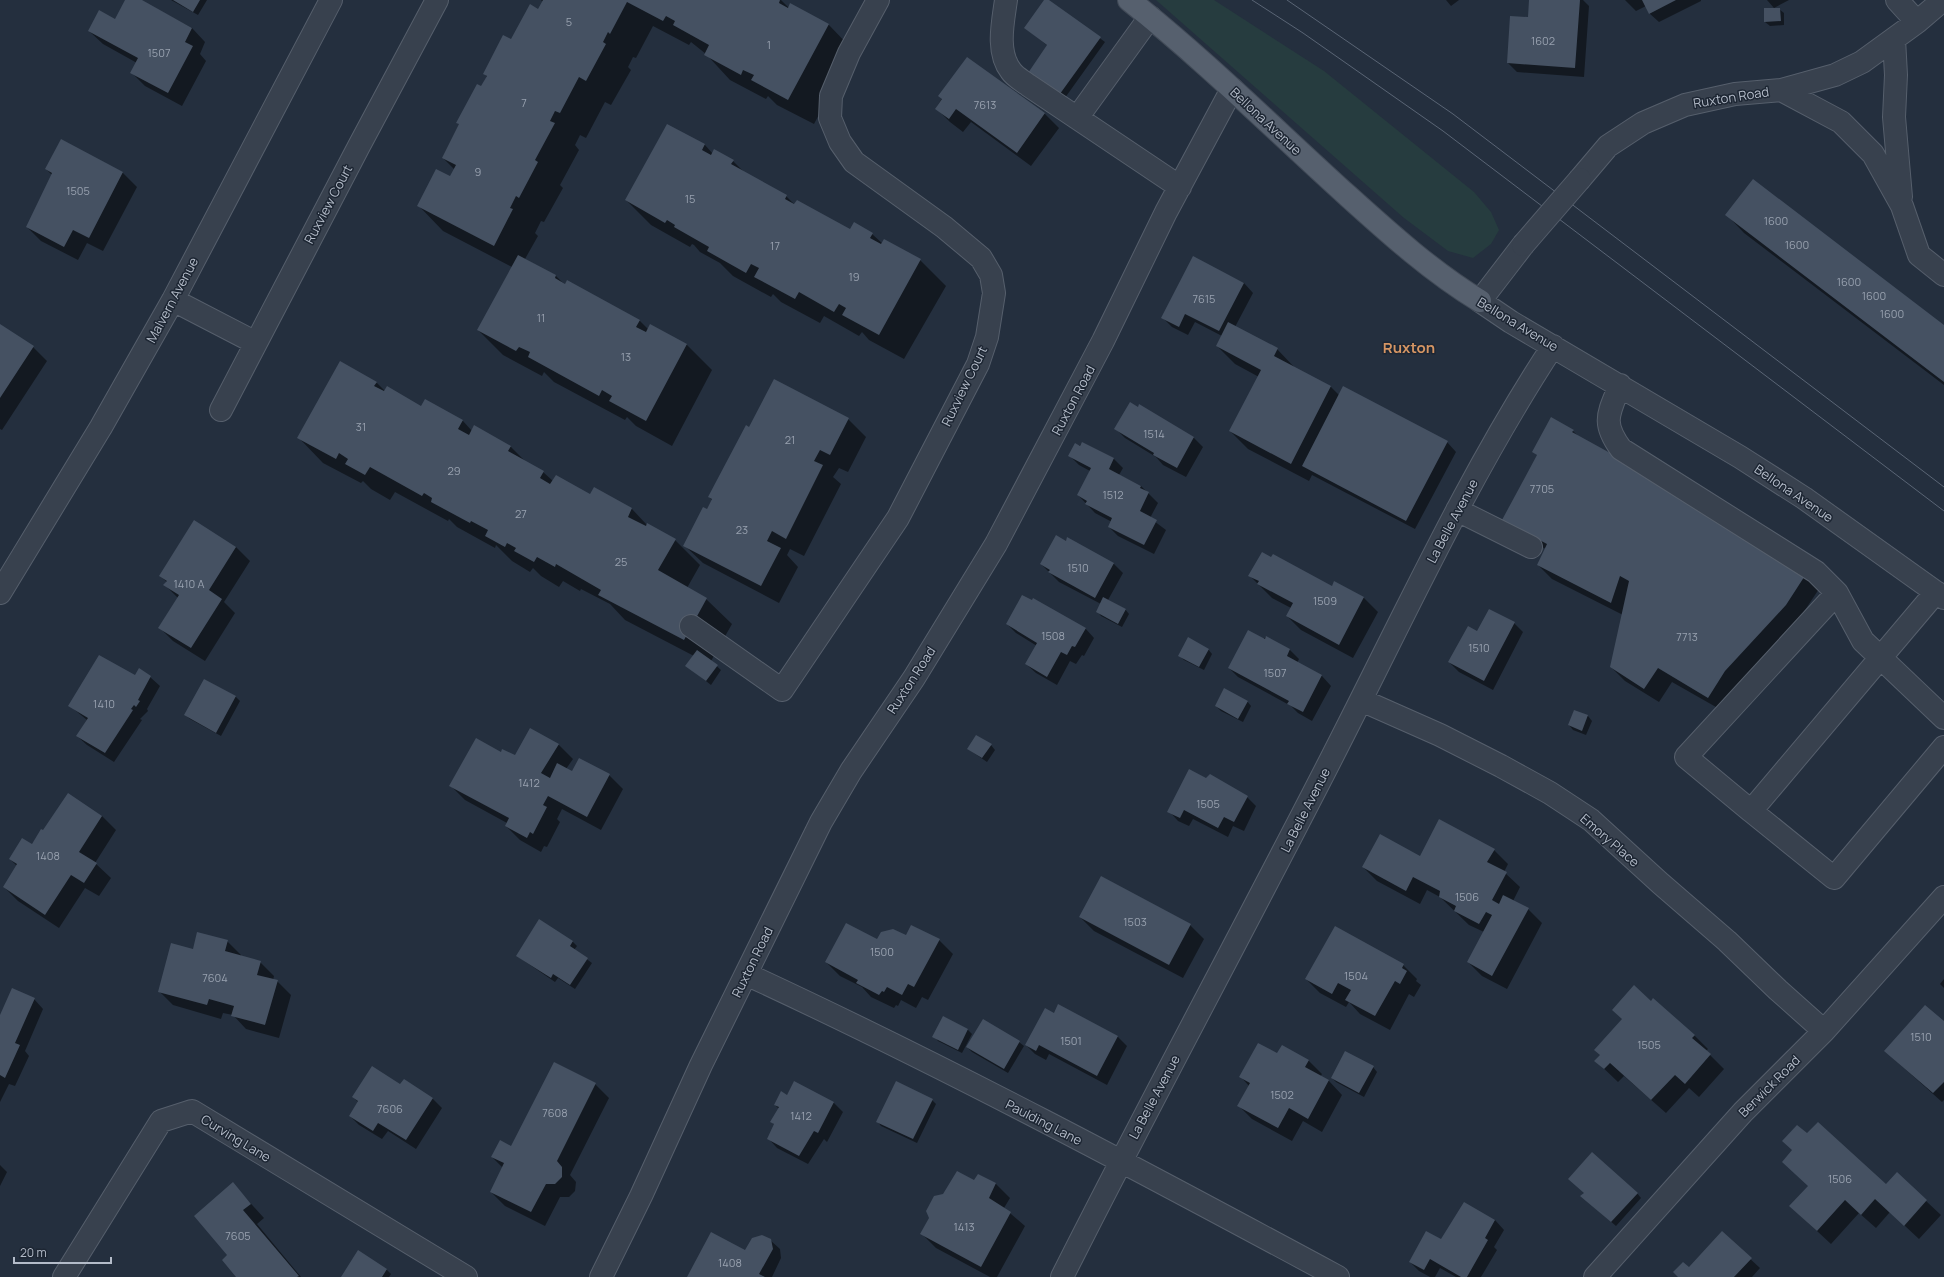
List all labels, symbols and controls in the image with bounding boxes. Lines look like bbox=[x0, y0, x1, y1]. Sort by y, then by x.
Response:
house number: 5 bbox=[566, 14, 572, 29]
house number: 1602 bbox=[1531, 33, 1555, 48]
house number: 1 bbox=[767, 37, 771, 52]
house number: 1507 bbox=[148, 45, 170, 60]
street label: Ruxton Road bbox=[1692, 82, 1770, 112]
street label: Bellona Avenue bbox=[1226, 83, 1306, 159]
house number: 7 bbox=[521, 95, 527, 110]
house number: 7613 bbox=[974, 97, 996, 112]
street label: Ruxview Court bbox=[300, 161, 356, 247]
house number: 9 bbox=[475, 164, 482, 179]
house number: 1505 bbox=[66, 183, 90, 198]
house number: 15 bbox=[685, 191, 695, 206]
house number: 1600 bbox=[1764, 213, 1788, 228]
house number: 1600 bbox=[1785, 237, 1809, 252]
house number: 17 bbox=[770, 238, 780, 253]
street label: Malvern Avenue bbox=[142, 254, 202, 346]
house number: 19 bbox=[848, 269, 860, 284]
house number: 1600 bbox=[1837, 274, 1861, 289]
house number: 1600 bbox=[1862, 288, 1886, 303]
house number: 7615 bbox=[1193, 291, 1215, 306]
street label: Bellona Avenue bbox=[1474, 293, 1562, 355]
house number: 1600 bbox=[1880, 306, 1904, 321]
house number: 11 bbox=[537, 310, 545, 325]
district label: Ruxton bbox=[1383, 337, 1435, 358]
street label: Ruxview Court bbox=[937, 343, 991, 429]
house number: 13 bbox=[621, 349, 631, 364]
street label: Ruxton Road bbox=[1047, 362, 1099, 438]
house number: 31 bbox=[356, 419, 366, 434]
house number: 1514 bbox=[1143, 426, 1165, 441]
house number: 21 bbox=[785, 432, 795, 447]
street label: Bellona Avenue bbox=[1751, 460, 1837, 526]
house number: 29 bbox=[447, 463, 461, 478]
street label: La Belle Avenue bbox=[1422, 475, 1482, 566]
house number: 7705 bbox=[1530, 481, 1554, 496]
house number: 1512 bbox=[1102, 487, 1124, 502]
house number: 27 bbox=[515, 506, 527, 521]
house number: 23 bbox=[736, 522, 748, 537]
house number: 25 bbox=[615, 554, 627, 569]
house number: 1510 bbox=[1067, 560, 1089, 575]
house number: 1410 A bbox=[174, 576, 204, 591]
house number: 1509 bbox=[1313, 593, 1337, 608]
house number: 1508 bbox=[1041, 628, 1065, 643]
house number: 7713 bbox=[1676, 629, 1698, 644]
house number: 1510 bbox=[1468, 640, 1490, 655]
street label: Ruxton Road bbox=[883, 643, 939, 717]
house number: 1507 bbox=[1264, 665, 1286, 680]
house number: 1410 bbox=[93, 696, 115, 711]
street label: La Belle Avenue bbox=[1276, 764, 1334, 855]
house number: 1412 bbox=[518, 775, 540, 790]
house number: 1505 bbox=[1196, 796, 1220, 811]
street label: Emory Place bbox=[1577, 809, 1644, 871]
house number: 1408 bbox=[36, 848, 60, 863]
house number: 1506 bbox=[1455, 889, 1479, 904]
house number: 1503 bbox=[1123, 914, 1147, 929]
street label: Ruxton Road bbox=[727, 924, 777, 1000]
house number: 1500 bbox=[870, 944, 894, 959]
house number: 1504 bbox=[1344, 968, 1368, 983]
house number: 7604 bbox=[202, 970, 228, 985]
house number: 1510 bbox=[1910, 1029, 1932, 1044]
house number: 1501 bbox=[1060, 1033, 1082, 1048]
house number: 1505 bbox=[1637, 1037, 1661, 1052]
street label: La Belle Avenue bbox=[1124, 1051, 1184, 1142]
street label: Berwick Road bbox=[1734, 1051, 1804, 1121]
house number: 1502 bbox=[1270, 1087, 1294, 1102]
street label: Paulding Lane bbox=[1003, 1095, 1086, 1149]
house number: 7606 bbox=[377, 1101, 403, 1116]
house number: 7608 bbox=[542, 1105, 568, 1120]
house number: 1412 bbox=[790, 1108, 812, 1123]
street label: Curving Lane bbox=[198, 1110, 275, 1166]
house number: 1506 bbox=[1828, 1171, 1852, 1186]
house number: 1413 bbox=[953, 1219, 975, 1234]
house number: 7605 bbox=[225, 1228, 251, 1243]
scale bar bbox=[14, 1239, 111, 1265]
text: 20 m bbox=[20, 1244, 47, 1261]
house number: 1408 bbox=[718, 1255, 742, 1270]

